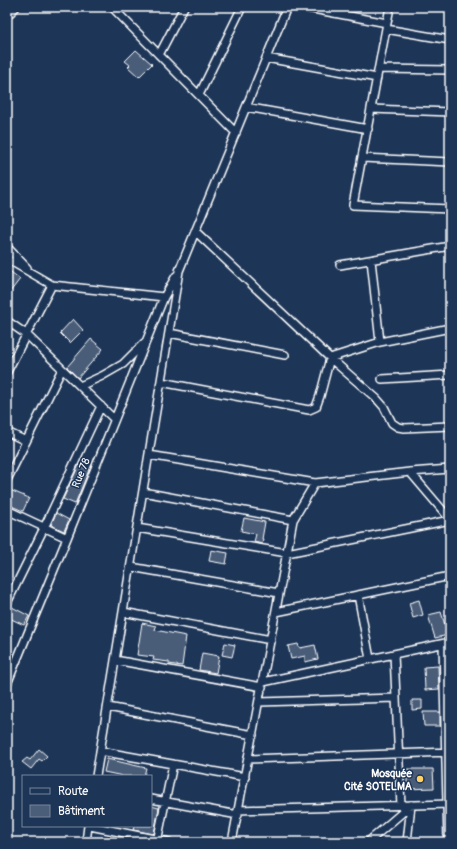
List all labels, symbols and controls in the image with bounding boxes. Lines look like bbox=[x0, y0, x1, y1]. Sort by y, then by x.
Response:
street label: Rue 78 bbox=[69, 456, 93, 490]
place label: Mosquée Cité SOTELMA bbox=[344, 767, 413, 793]
marker: Mosquée Cité SOTELMA bbox=[415, 774, 425, 784]
legend bbox=[22, 775, 152, 827]
text: Route bbox=[58, 784, 88, 799]
text: Bâtiment bbox=[58, 804, 105, 819]

